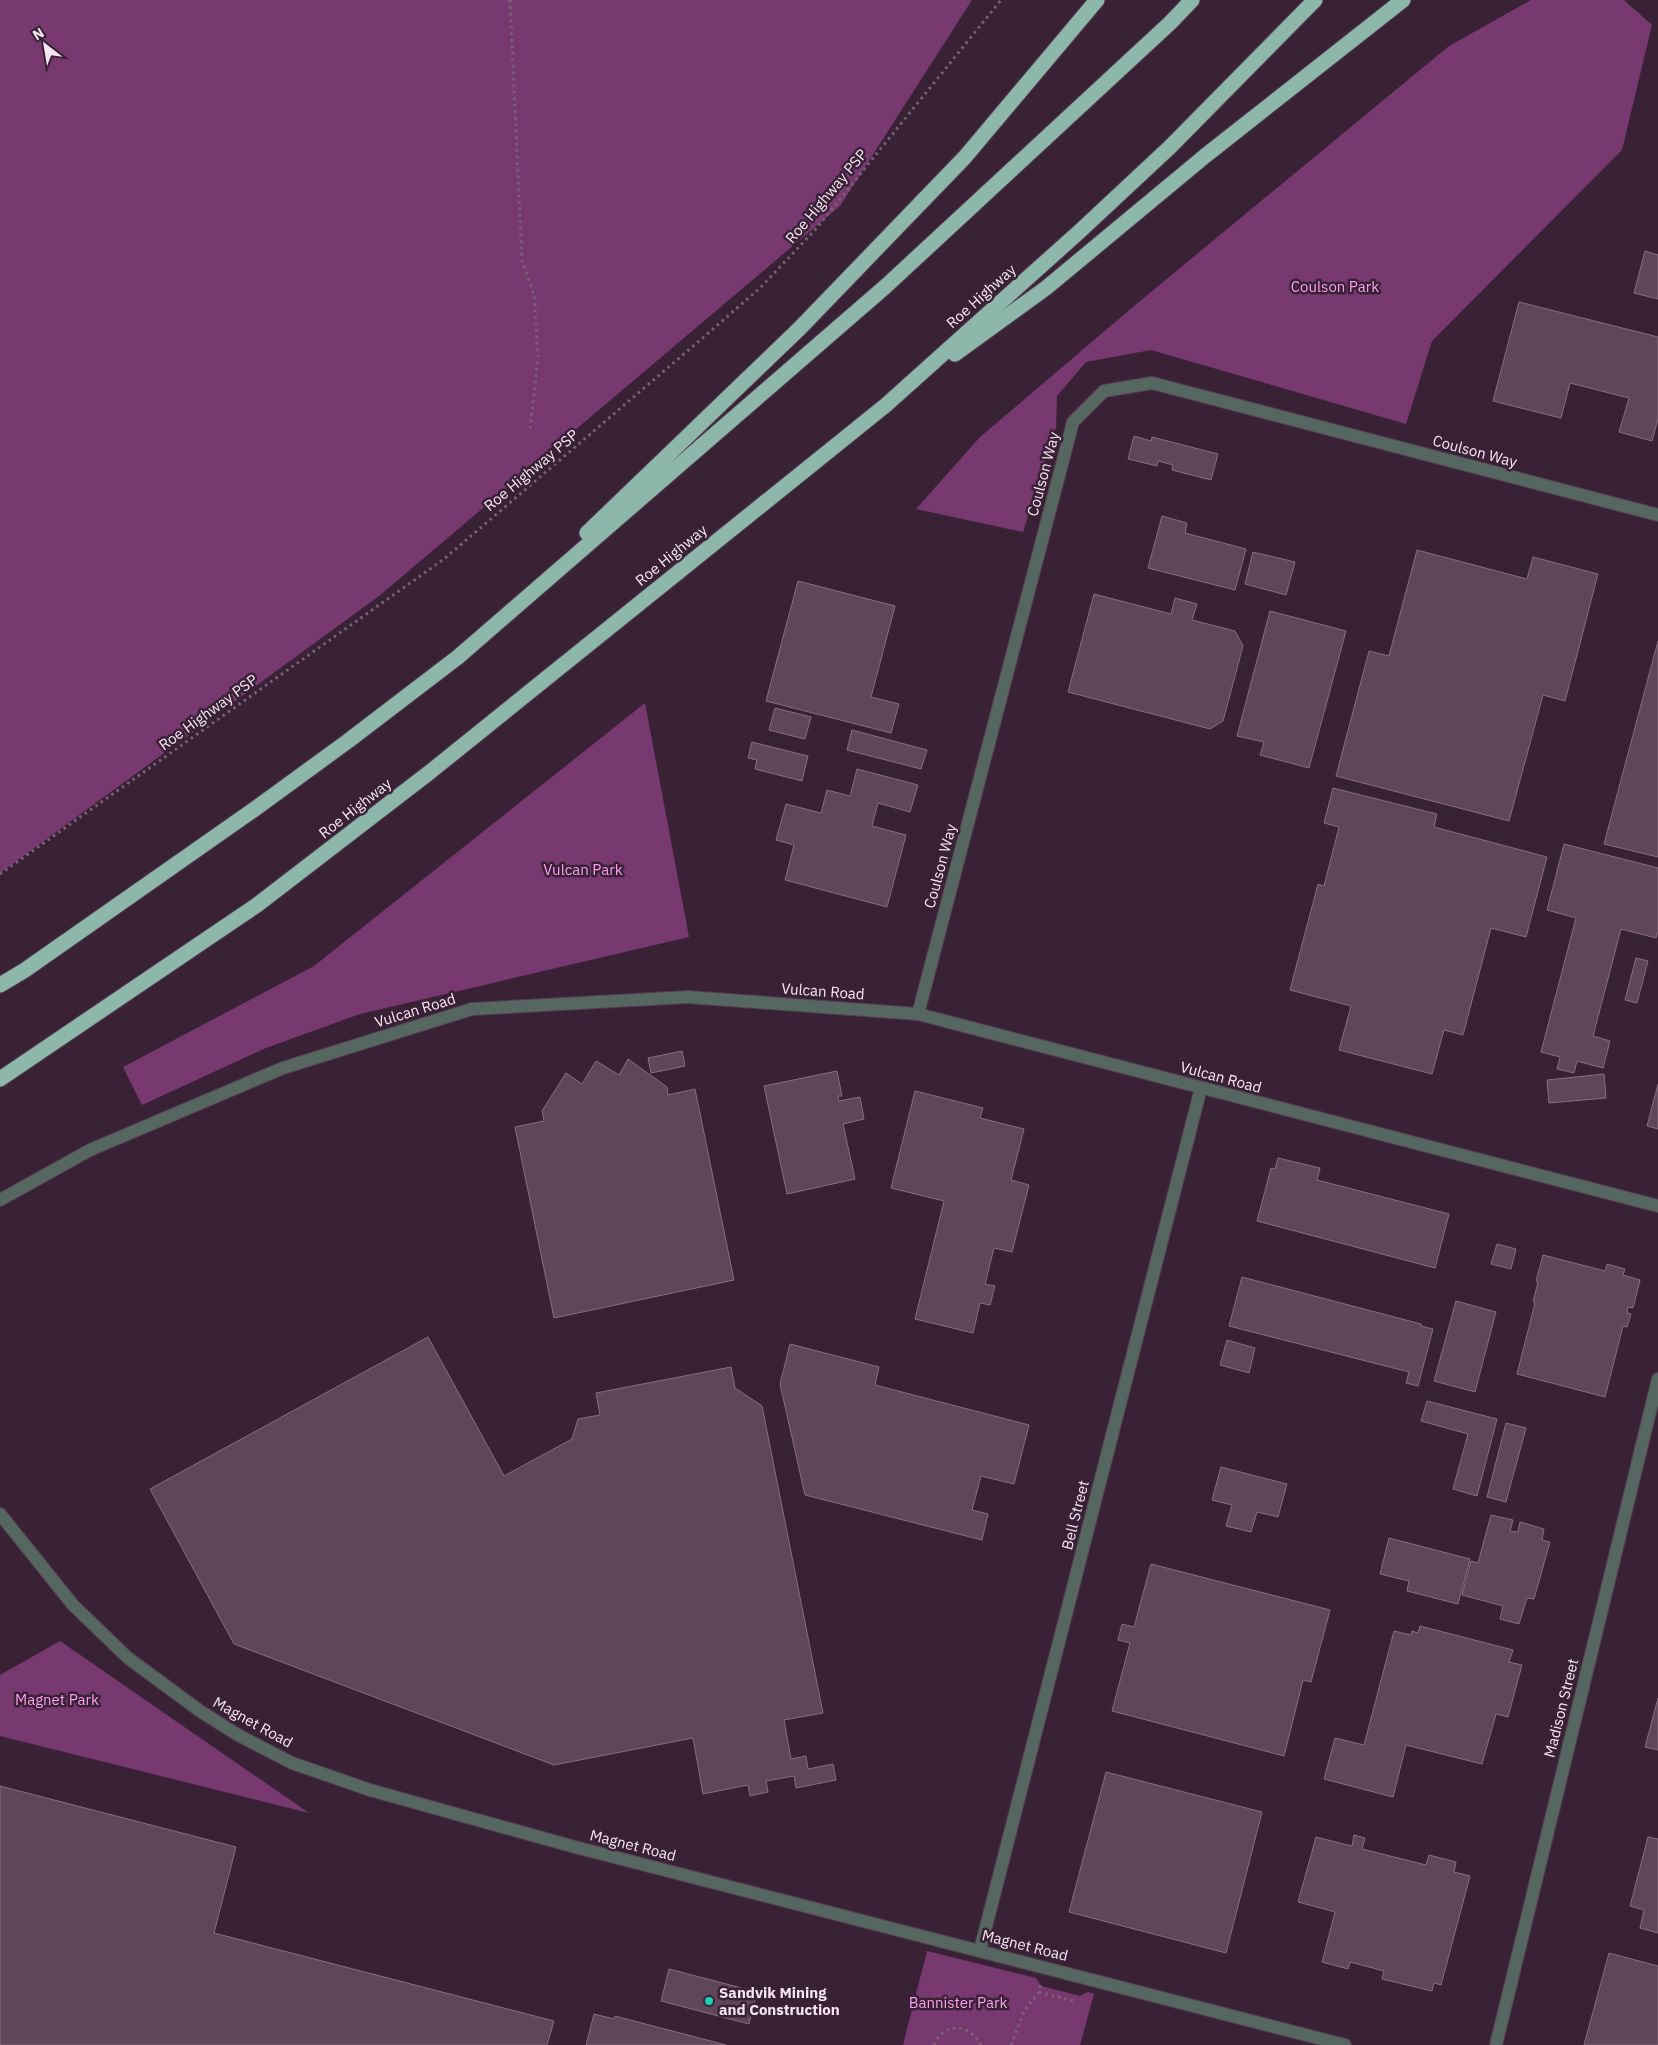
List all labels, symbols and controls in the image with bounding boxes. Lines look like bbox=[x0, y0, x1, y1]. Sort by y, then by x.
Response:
north arrow bbox=[20, 20, 70, 70]
text: N bbox=[29, 24, 47, 44]
street label: Roe Highway PSP bbox=[781, 145, 871, 247]
street label: Roe Highway bbox=[942, 259, 1020, 332]
park label: Coulson Park bbox=[1291, 277, 1379, 296]
street label: Roe Highway PSP bbox=[480, 425, 582, 515]
street label: Coulson Way bbox=[1023, 429, 1064, 518]
street label: Coulson Way bbox=[1431, 431, 1520, 472]
street label: Roe Highway bbox=[631, 520, 711, 590]
street label: Roe Highway PSP bbox=[155, 670, 261, 754]
street label: Roe Highway bbox=[315, 773, 396, 842]
street label: Coulson Way bbox=[920, 821, 961, 910]
park label: Vulcan Park bbox=[543, 860, 623, 879]
street label: Vulcan Road bbox=[781, 979, 865, 1003]
street label: Vulcan Road bbox=[372, 989, 458, 1031]
street label: Vulcan Road bbox=[1178, 1057, 1264, 1097]
street label: Bell Street bbox=[1057, 1478, 1093, 1552]
street label: Madison Street bbox=[1539, 1656, 1583, 1760]
park label: Magnet Park bbox=[15, 1690, 99, 1709]
street label: Magnet Road bbox=[210, 1692, 296, 1752]
street label: Magnet Road bbox=[588, 1825, 678, 1865]
street label: Magnet Road bbox=[980, 1925, 1070, 1965]
place label: Sandvik Mining and Construction bbox=[719, 1983, 840, 2019]
park label: Bannister Park bbox=[909, 1993, 1007, 2012]
marker: Sandvik Mining and Construction bbox=[703, 1995, 715, 2007]

